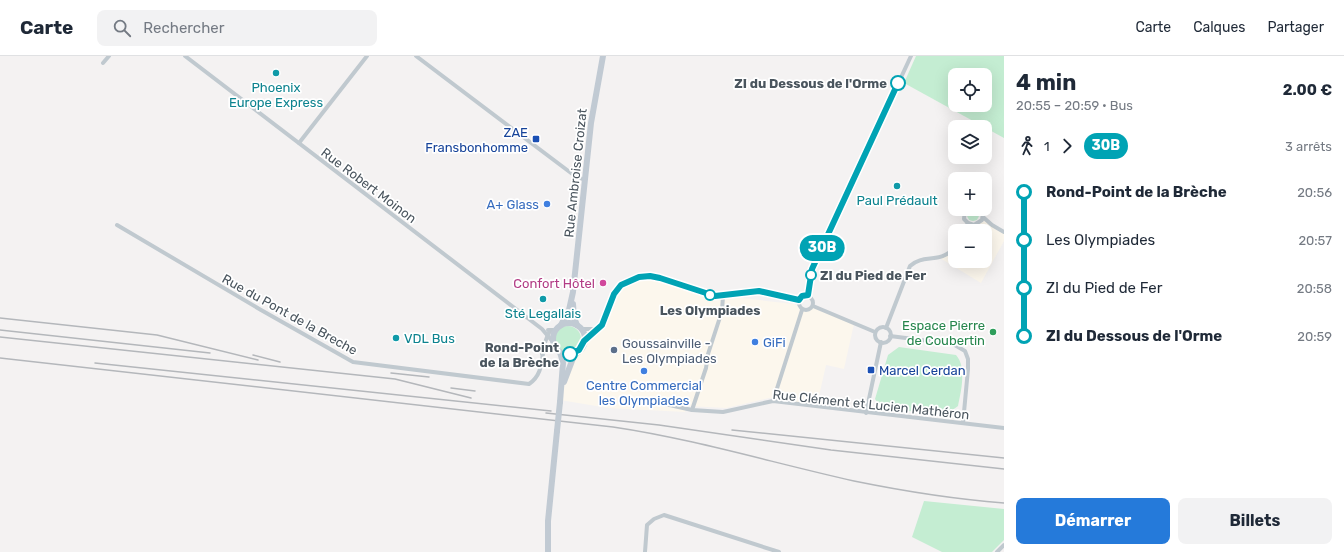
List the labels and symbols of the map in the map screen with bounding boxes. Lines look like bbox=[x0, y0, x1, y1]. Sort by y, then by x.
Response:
marker: Phoenix Europe Express bbox=[271, 68, 281, 78]
marker: ZI du Dessous de l'Orme bbox=[890, 75, 906, 91]
place label: ZI du Dessous de l'Orme bbox=[734, 76, 887, 91]
place label: Phoenix Europe Express bbox=[229, 80, 323, 110]
street label: Rue Ambroise Croizat bbox=[561, 108, 590, 238]
place label: ZAE Fransbonhomme bbox=[425, 125, 528, 155]
marker: ZAE Fransbonhomme bbox=[531, 134, 541, 144]
street label: Rue Robert Moinon bbox=[318, 145, 419, 226]
marker: Paul Prédault bbox=[892, 181, 902, 191]
place label: Paul Prédault bbox=[857, 193, 937, 208]
place label: A+ Glass bbox=[487, 197, 539, 212]
marker: A+ Glass bbox=[542, 199, 552, 209]
line badge: 30B bbox=[799, 235, 845, 261]
place label: ZI du Pied de Fer bbox=[820, 268, 926, 283]
marker: ZI du Pied de Fer bbox=[805, 269, 817, 281]
street label: Rue du Pont de la Breche bbox=[220, 271, 360, 358]
place label: Confort Hôtel bbox=[513, 276, 595, 291]
marker: Confort Hôtel bbox=[598, 278, 608, 288]
marker: Les Olympiades bbox=[704, 289, 716, 301]
marker: Sté Legallais bbox=[538, 294, 548, 304]
place label: Les Olympiades bbox=[660, 303, 760, 318]
place label: Sté Legallais bbox=[505, 306, 582, 322]
place label: Espace Pierre de Coubertin bbox=[902, 318, 985, 348]
marker: Espace Pierre de Coubertin bbox=[988, 327, 998, 337]
place label: VDL Bus bbox=[404, 331, 455, 346]
marker: VDL Bus bbox=[391, 333, 401, 343]
place label: GiFi bbox=[763, 335, 786, 350]
place label: Goussainville - Les Olympiades bbox=[622, 336, 717, 366]
marker: GiFi bbox=[750, 337, 760, 347]
place label: Rond-Point de la Brèche bbox=[480, 340, 559, 370]
marker: Goussainville - Les Olympiades bbox=[609, 345, 619, 355]
marker: Rond-Point de la Brèche bbox=[562, 346, 578, 362]
place label: Marcel Cerdan bbox=[879, 363, 966, 378]
marker: Marcel Cerdan bbox=[866, 365, 876, 375]
marker: Centre Commercial les Olympiades bbox=[639, 366, 649, 376]
place label: Centre Commercial les Olympiades bbox=[586, 378, 702, 408]
street label: Rue Clément et Lucien Mathéron bbox=[772, 387, 970, 422]

